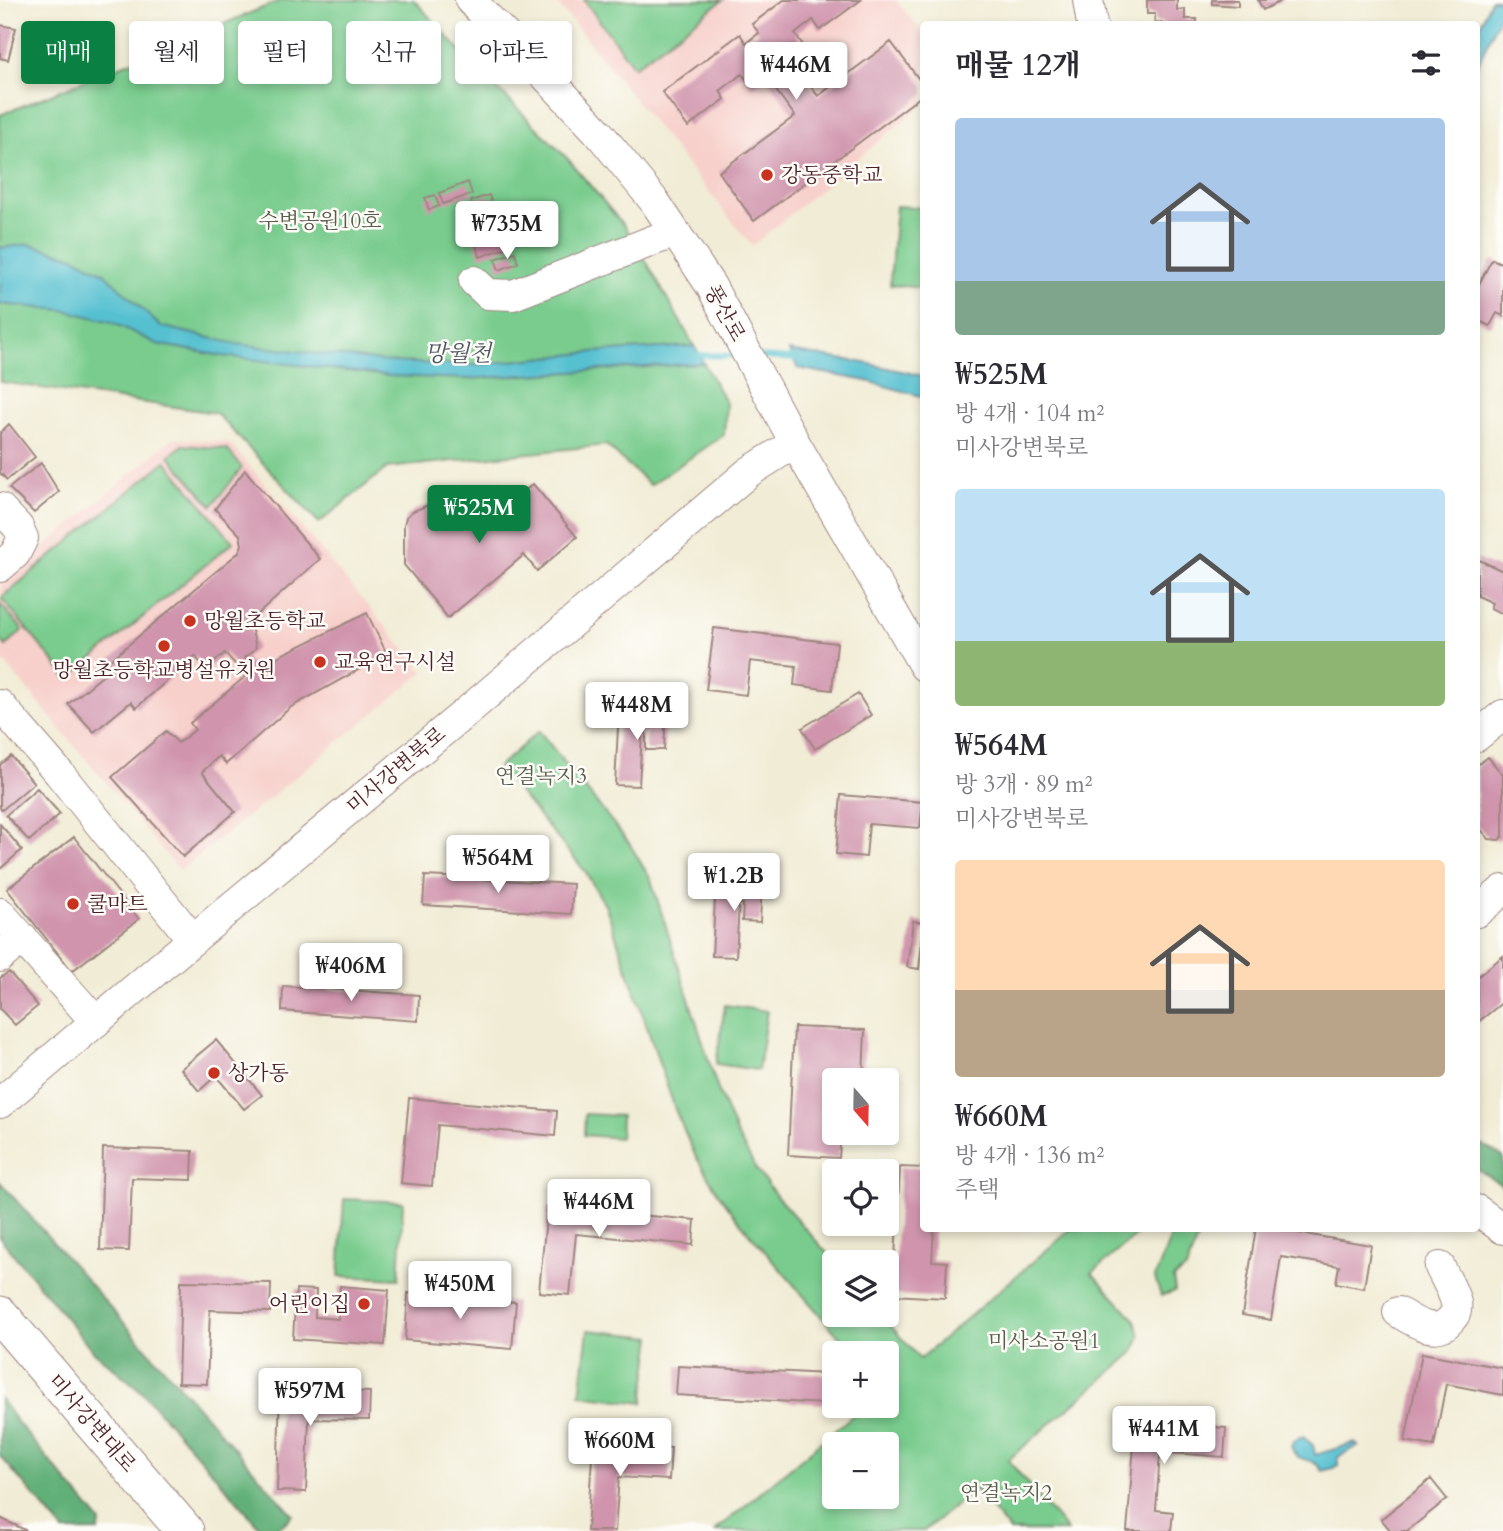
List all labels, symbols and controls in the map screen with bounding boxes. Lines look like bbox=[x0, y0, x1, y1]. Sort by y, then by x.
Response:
chip: 매매 bbox=[21, 21, 115, 84]
chip: 월세 bbox=[129, 21, 224, 84]
chip: 필터 bbox=[238, 21, 332, 84]
chip: 신규 bbox=[346, 21, 441, 84]
chip: 아파트 bbox=[455, 21, 572, 84]
pin: ₩446M bbox=[747, 42, 845, 102]
icon: filters bbox=[1407, 44, 1445, 82]
text: 매물 12개 bbox=[955, 45, 1081, 86]
text: ₩446M bbox=[760, 49, 832, 80]
place label: 강동중학교 bbox=[781, 161, 882, 190]
icon: home bbox=[1137, 164, 1263, 290]
marker: 강동중학교 bbox=[759, 167, 775, 183]
pin: ₩735M bbox=[458, 202, 556, 261]
park label: 수변공원10호 bbox=[259, 207, 381, 236]
text: ₩735M bbox=[471, 208, 543, 239]
street label: 풍산로 bbox=[697, 280, 752, 347]
water label: 망월천 bbox=[425, 338, 493, 369]
text: ₩525M bbox=[955, 354, 1048, 395]
text: 방 4개 · 104 m² bbox=[955, 398, 1104, 429]
text: 미사강변북로 bbox=[955, 432, 1088, 463]
pin: ₩525M bbox=[430, 486, 528, 545]
text: ₩525M bbox=[443, 492, 515, 523]
icon: home bbox=[1137, 535, 1263, 661]
place label: 망월초등학교 bbox=[204, 607, 326, 636]
marker: 망월초등학교 bbox=[182, 613, 198, 629]
marker: 망월초등학교병설유치원 bbox=[156, 638, 172, 654]
place label: 교육연구시설 bbox=[334, 648, 456, 677]
marker: 교육연구시설 bbox=[312, 654, 328, 670]
place label: 망월초등학교병설유치원 bbox=[52, 656, 276, 685]
pin: ₩448M bbox=[588, 682, 686, 742]
text: ₩448M bbox=[601, 689, 673, 720]
street label: 미사강변북로 bbox=[340, 720, 452, 821]
text: ₩564M bbox=[955, 725, 1048, 766]
park label: 연결녹지3 bbox=[495, 762, 587, 791]
text: 방 3개 · 89 m² bbox=[955, 769, 1092, 800]
text: 미사강변북로 bbox=[955, 803, 1088, 834]
pin: ₩564M bbox=[449, 836, 547, 895]
text: ₩564M bbox=[462, 842, 534, 873]
pin: ₩1.2B bbox=[685, 853, 783, 913]
text: ₩1.2B bbox=[704, 860, 764, 891]
place label: 쿨마트 bbox=[87, 890, 148, 919]
marker: 쿨마트 bbox=[65, 896, 81, 912]
icon: home bbox=[1137, 906, 1263, 1032]
pin: ₩406M bbox=[302, 944, 400, 1003]
text: ₩406M bbox=[315, 950, 387, 981]
place label: 상가동 bbox=[228, 1059, 289, 1088]
marker: 상가동 bbox=[206, 1065, 222, 1081]
north arrow bbox=[822, 1068, 900, 1144]
map controls bbox=[822, 1068, 899, 1509]
text: ₩660M bbox=[955, 1096, 1048, 1137]
text: 방 4개 · 136 m² bbox=[955, 1140, 1104, 1171]
button: locate bbox=[822, 1159, 899, 1236]
text: 주택 bbox=[955, 1174, 999, 1205]
pin: ₩446M bbox=[550, 1180, 648, 1239]
text: ₩446M bbox=[563, 1186, 635, 1217]
button: layers bbox=[822, 1250, 899, 1327]
pin: ₩450M bbox=[411, 1262, 509, 1321]
text: ₩450M bbox=[424, 1268, 496, 1299]
place label: 어린이집 bbox=[269, 1290, 350, 1319]
marker: 어린이집 bbox=[356, 1296, 372, 1312]
park label: 미사소공원1 bbox=[988, 1327, 1100, 1356]
button: + bbox=[822, 1341, 899, 1418]
street label: 미사강변대로 bbox=[41, 1368, 142, 1479]
pin: ₩597M bbox=[261, 1368, 359, 1428]
text: ₩597M bbox=[274, 1375, 346, 1406]
pin: ₩441M bbox=[1115, 1406, 1213, 1466]
text: ₩441M bbox=[1128, 1413, 1200, 1444]
pin: ₩660M bbox=[571, 1418, 669, 1478]
text: ₩660M bbox=[584, 1425, 656, 1456]
button: − bbox=[822, 1432, 899, 1509]
park label: 연결녹지2 bbox=[960, 1479, 1052, 1508]

